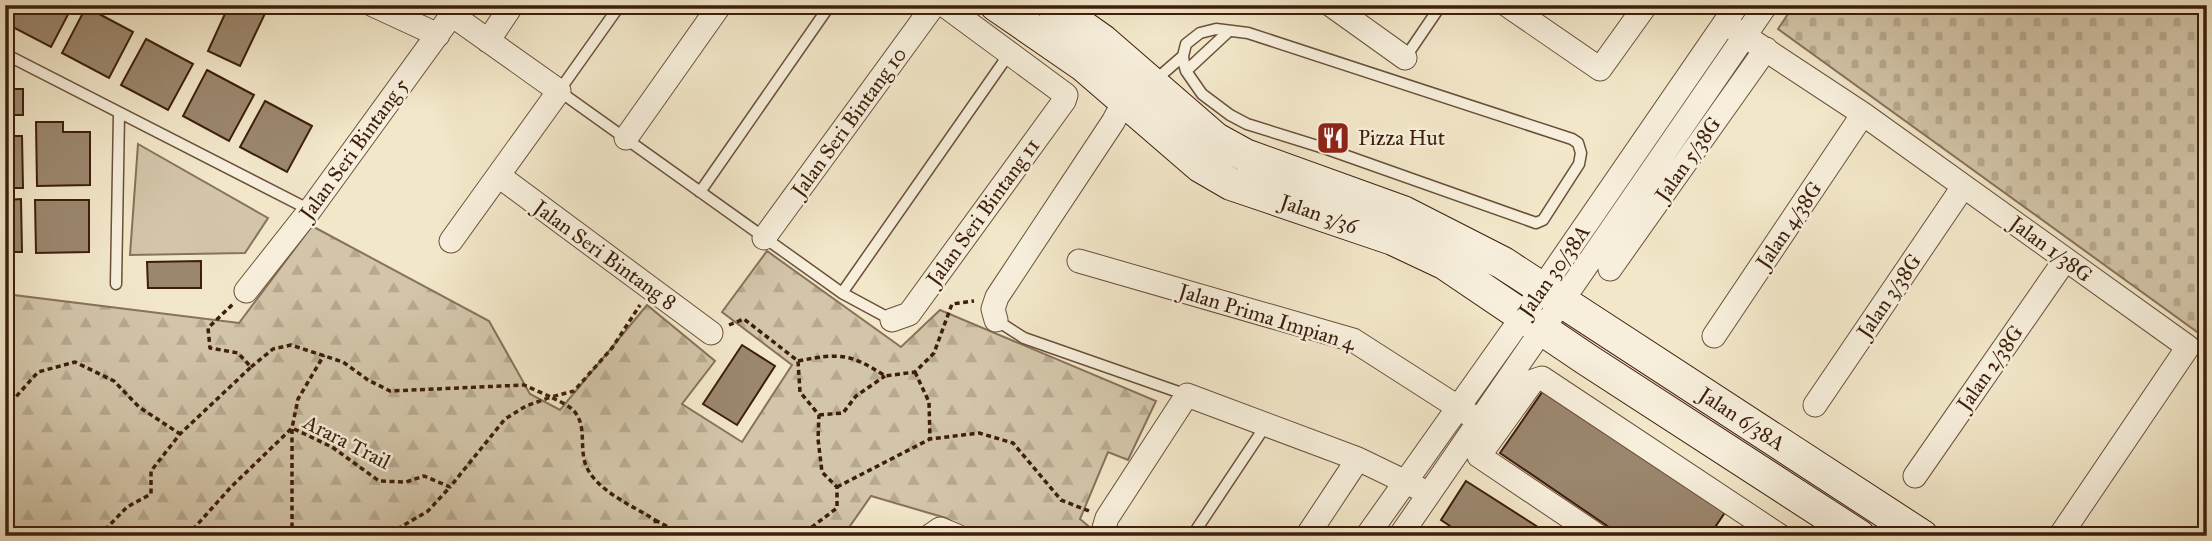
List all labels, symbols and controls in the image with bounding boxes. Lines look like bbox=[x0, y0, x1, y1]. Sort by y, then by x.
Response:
street label: Jalan Seri Bintang 10 bbox=[785, 42, 912, 204]
street label: Jalan Seri Bintang 5 bbox=[293, 73, 414, 227]
street label: Jalan 5/38G bbox=[1648, 112, 1727, 208]
restaurant icon: Pizza Hut bbox=[1314, 119, 1352, 157]
place label: Pizza Hut bbox=[1358, 125, 1446, 151]
street label: Jalan Seri Bintang 11 bbox=[920, 133, 1045, 292]
street label: Jalan 4/38G bbox=[1749, 176, 1828, 275]
street label: Jalan 3/36 bbox=[1275, 188, 1362, 240]
street label: Jalan Seri Bintang 8 bbox=[527, 193, 682, 316]
street label: Jalan 1/38G bbox=[2003, 209, 2098, 288]
street label: Jalan 30/38A bbox=[1511, 220, 1595, 324]
street label: Jalan 3/38G bbox=[1850, 249, 1927, 345]
street label: Jalan Prima Impian 4 bbox=[1174, 277, 1360, 357]
street label: Jalan 2/38G bbox=[1950, 320, 2029, 417]
street label: Jalan 6/38A bbox=[1692, 380, 1790, 456]
street label: Arara Trail bbox=[298, 409, 395, 475]

